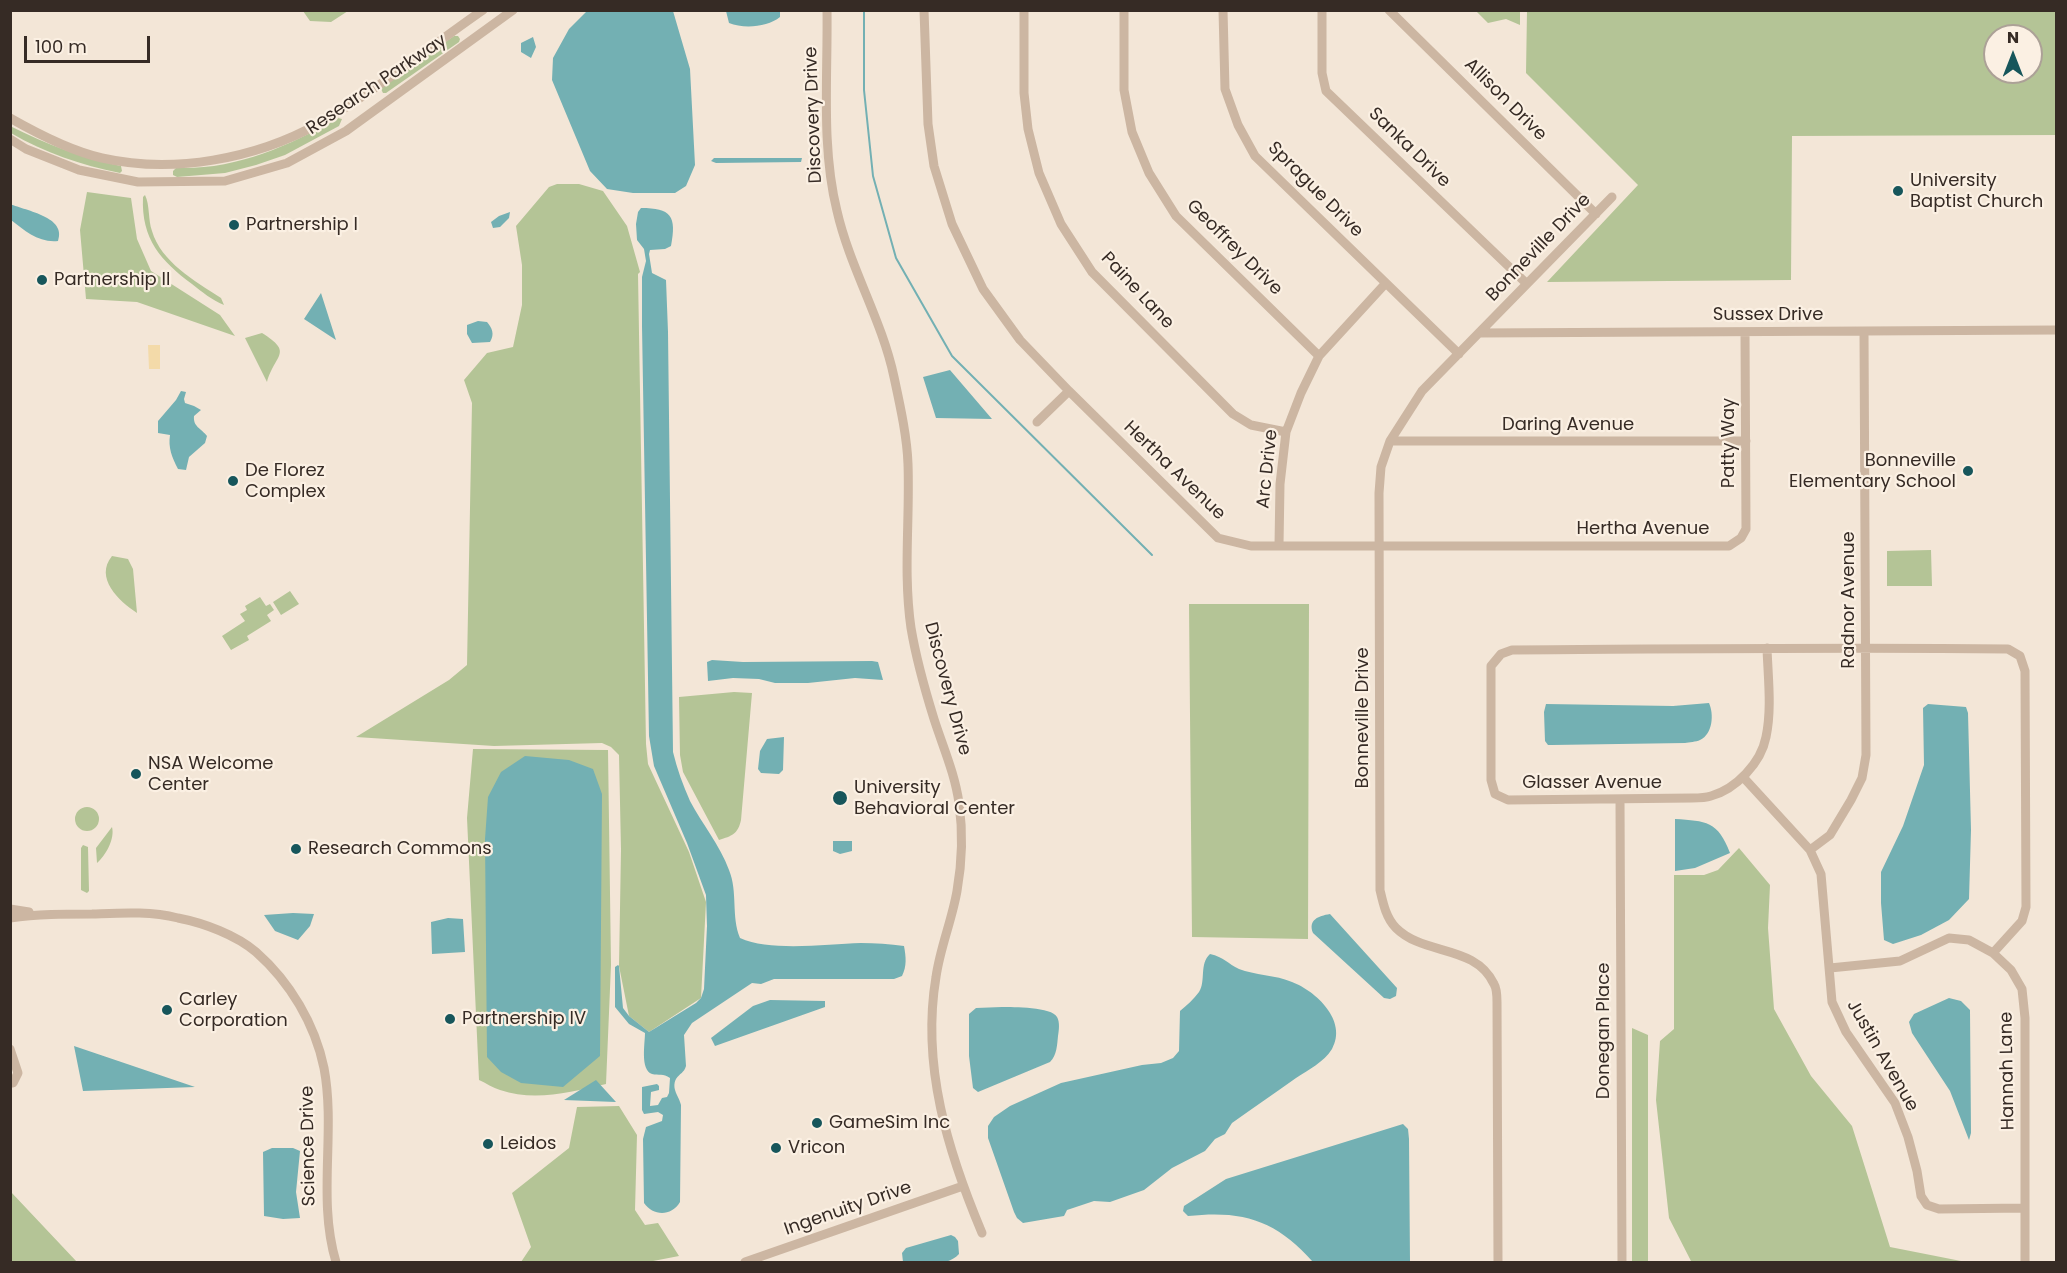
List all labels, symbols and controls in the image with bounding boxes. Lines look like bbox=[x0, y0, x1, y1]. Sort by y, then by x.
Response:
scale bar bbox=[27, 24, 153, 62]
north arrow bbox=[1983, 24, 2043, 84]
text: N bbox=[2007, 26, 2019, 49]
street label: Research Parkway bbox=[303, 30, 451, 140]
text: 100 m bbox=[35, 34, 87, 59]
street label: Discovery Drive bbox=[801, 46, 827, 184]
street label: Allison Drive bbox=[1459, 54, 1551, 146]
street label: Sanka Drive bbox=[1364, 104, 1454, 192]
street label: Sprague Drive bbox=[1263, 138, 1367, 242]
place label: University Baptist Church bbox=[1910, 170, 2043, 213]
marker: University Baptist Church bbox=[1891, 184, 1905, 198]
street label: Bonneville Drive bbox=[1482, 190, 1596, 306]
street label: Geoffrey Drive bbox=[1182, 196, 1286, 300]
place label: Partnership I bbox=[246, 214, 358, 236]
marker: Partnership I bbox=[227, 218, 241, 232]
street label: Paine Lane bbox=[1096, 248, 1178, 334]
place label: Partnership II bbox=[54, 269, 170, 291]
marker: Partnership II bbox=[35, 273, 49, 287]
street label: Sussex Drive bbox=[1713, 304, 1823, 326]
street label: Patty Way bbox=[1718, 398, 1740, 488]
street label: Daring Avenue bbox=[1502, 414, 1634, 436]
street label: Hertha Avenue bbox=[1119, 417, 1229, 525]
street label: Arc Drive bbox=[1253, 428, 1283, 510]
place label: Bonneville Elementary School bbox=[1789, 450, 1956, 492]
place label: De Florez Complex bbox=[245, 460, 325, 502]
marker: Bonneville Elementary School bbox=[1961, 464, 1975, 478]
marker: De Florez Complex bbox=[226, 474, 240, 488]
street label: Hertha Avenue bbox=[1577, 518, 1709, 540]
street label: Radnor Avenue bbox=[1838, 531, 1860, 669]
street label: Discovery Drive bbox=[919, 620, 975, 758]
street label: Bonneville Drive bbox=[1352, 647, 1374, 789]
place label: NSA Welcome Center bbox=[148, 753, 273, 795]
marker: NSA Welcome Center bbox=[129, 767, 143, 781]
street label: Glasser Avenue bbox=[1522, 772, 1662, 794]
place label: University Behavioral Center bbox=[854, 777, 1015, 820]
marker: University Behavioral Center bbox=[831, 789, 849, 807]
place label: Research Commons bbox=[308, 838, 492, 860]
marker: Research Commons bbox=[289, 842, 303, 856]
street label: Donegan Place bbox=[1593, 963, 1615, 1099]
place label: Carley Corporation bbox=[179, 989, 288, 1032]
street label: Justin Avenue bbox=[1841, 996, 1923, 1116]
marker: Carley Corporation bbox=[160, 1003, 174, 1017]
place label: Partnership IV bbox=[462, 1008, 586, 1030]
street label: Hannah Lane bbox=[1996, 1011, 2020, 1131]
marker: Partnership IV bbox=[443, 1012, 457, 1026]
street label: Science Drive bbox=[297, 1086, 321, 1206]
place label: GameSim Inc bbox=[829, 1112, 950, 1134]
marker: GameSim Inc bbox=[810, 1116, 824, 1130]
place label: Leidos bbox=[500, 1133, 556, 1155]
marker: Leidos bbox=[481, 1137, 495, 1151]
place label: Vricon bbox=[788, 1137, 845, 1159]
marker: Vricon bbox=[769, 1141, 783, 1155]
street label: Ingenuity Drive bbox=[781, 1177, 915, 1241]

